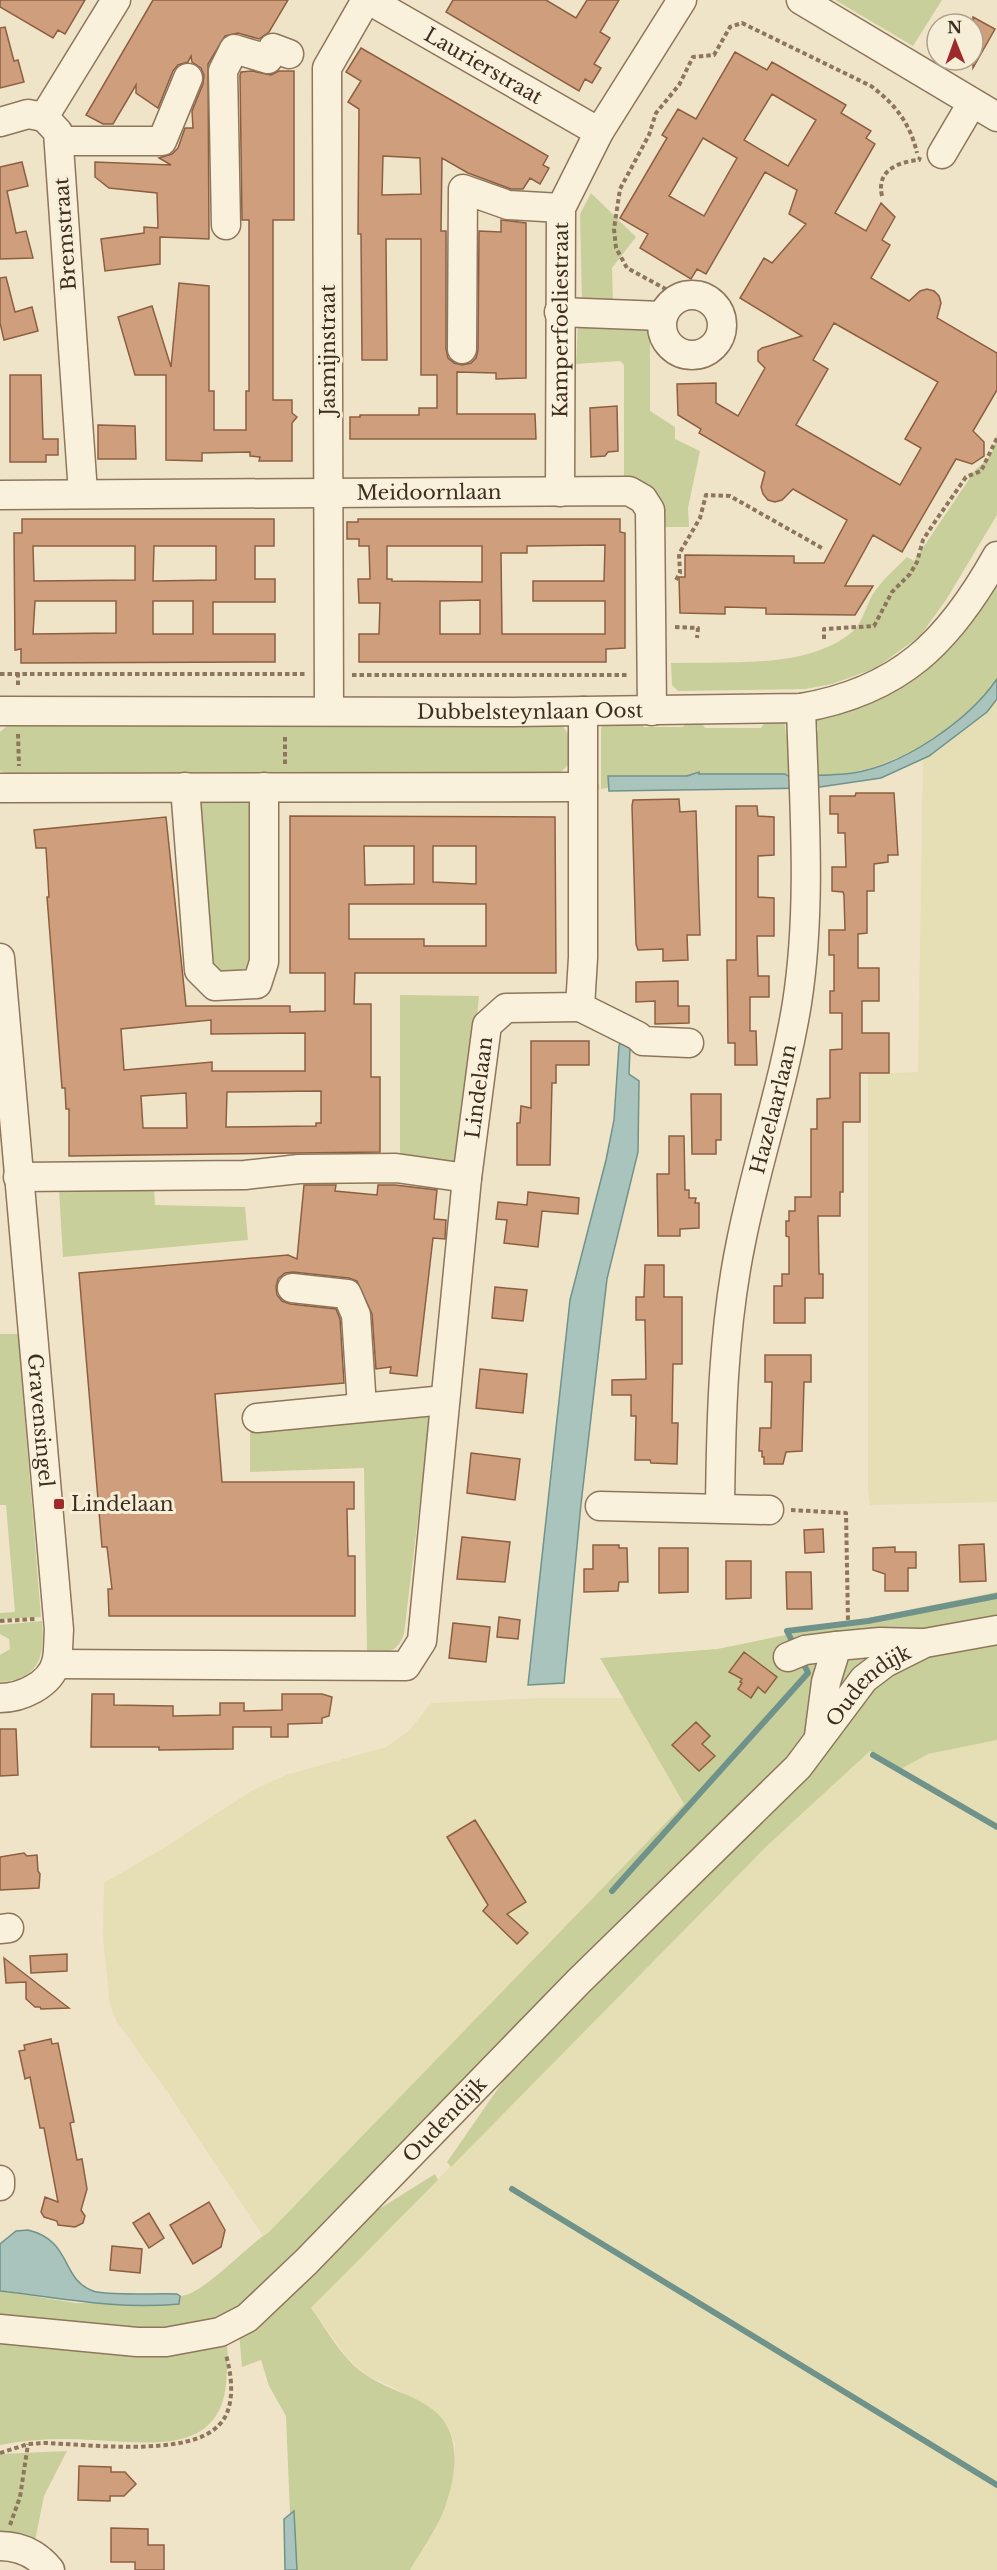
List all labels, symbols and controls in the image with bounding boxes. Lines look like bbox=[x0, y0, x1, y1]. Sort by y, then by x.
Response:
north arrow bbox=[925, 12, 985, 72]
text: N bbox=[947, 17, 962, 37]
street label: Laurierstraat bbox=[420, 22, 547, 109]
street label: Bremstraat bbox=[49, 176, 81, 291]
street label: Kamperfoeliestraat bbox=[548, 221, 573, 418]
street label: Jasmijnstraat bbox=[316, 284, 340, 419]
street label: Meidoornlaan bbox=[356, 480, 502, 505]
street label: Dubbelsteynlaan Oost bbox=[417, 698, 644, 724]
street label: Lindelaan bbox=[460, 1035, 497, 1140]
street label: Hazelaarlaan bbox=[745, 1042, 801, 1176]
street label: Gravensingel bbox=[23, 1352, 58, 1488]
place label: Lindelaan bbox=[71, 1492, 174, 1516]
marker: Lindelaan bbox=[52, 1497, 66, 1511]
street label: Oudendijk bbox=[821, 1640, 915, 1731]
street label: Oudendijk bbox=[398, 2071, 492, 2167]

